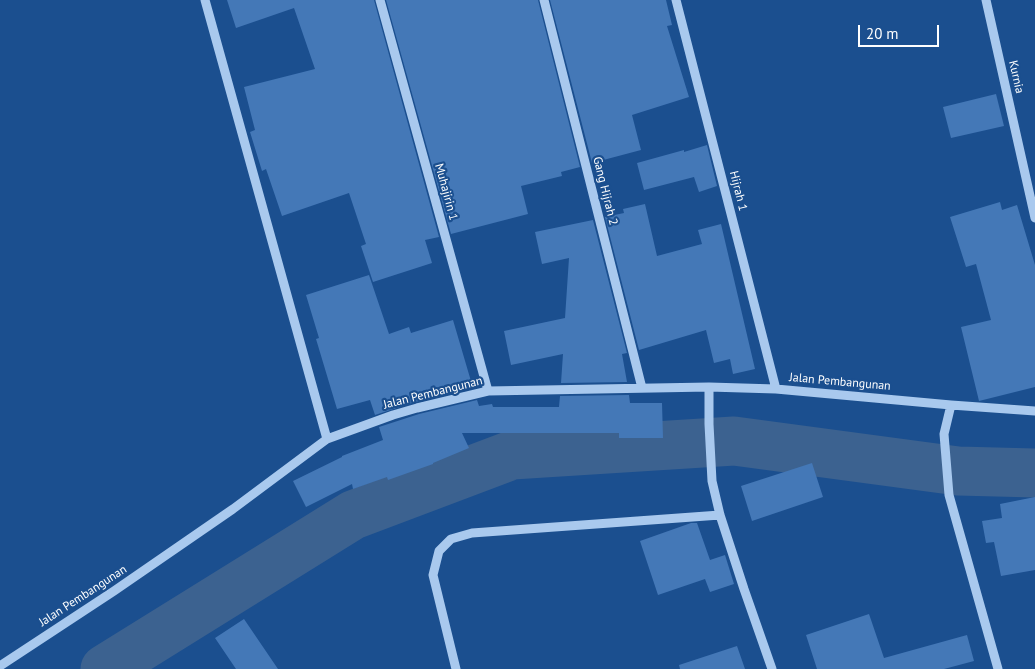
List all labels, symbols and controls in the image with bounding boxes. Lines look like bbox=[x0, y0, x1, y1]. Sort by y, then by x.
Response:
scale bar bbox=[860, 15, 941, 47]
text: 20 m bbox=[866, 24, 899, 43]
street label: Kurnia bbox=[1005, 59, 1027, 95]
street label: Gang Hijrah 2 bbox=[590, 155, 620, 227]
street label: Muhajirin 1 bbox=[431, 162, 461, 222]
street label: Hijrah 1 bbox=[726, 169, 750, 213]
street label: Jalan Pembangunan bbox=[789, 370, 891, 394]
street label: Jalan Pembangunan bbox=[382, 374, 484, 412]
street label: Jalan Pembangunan bbox=[36, 562, 130, 630]

